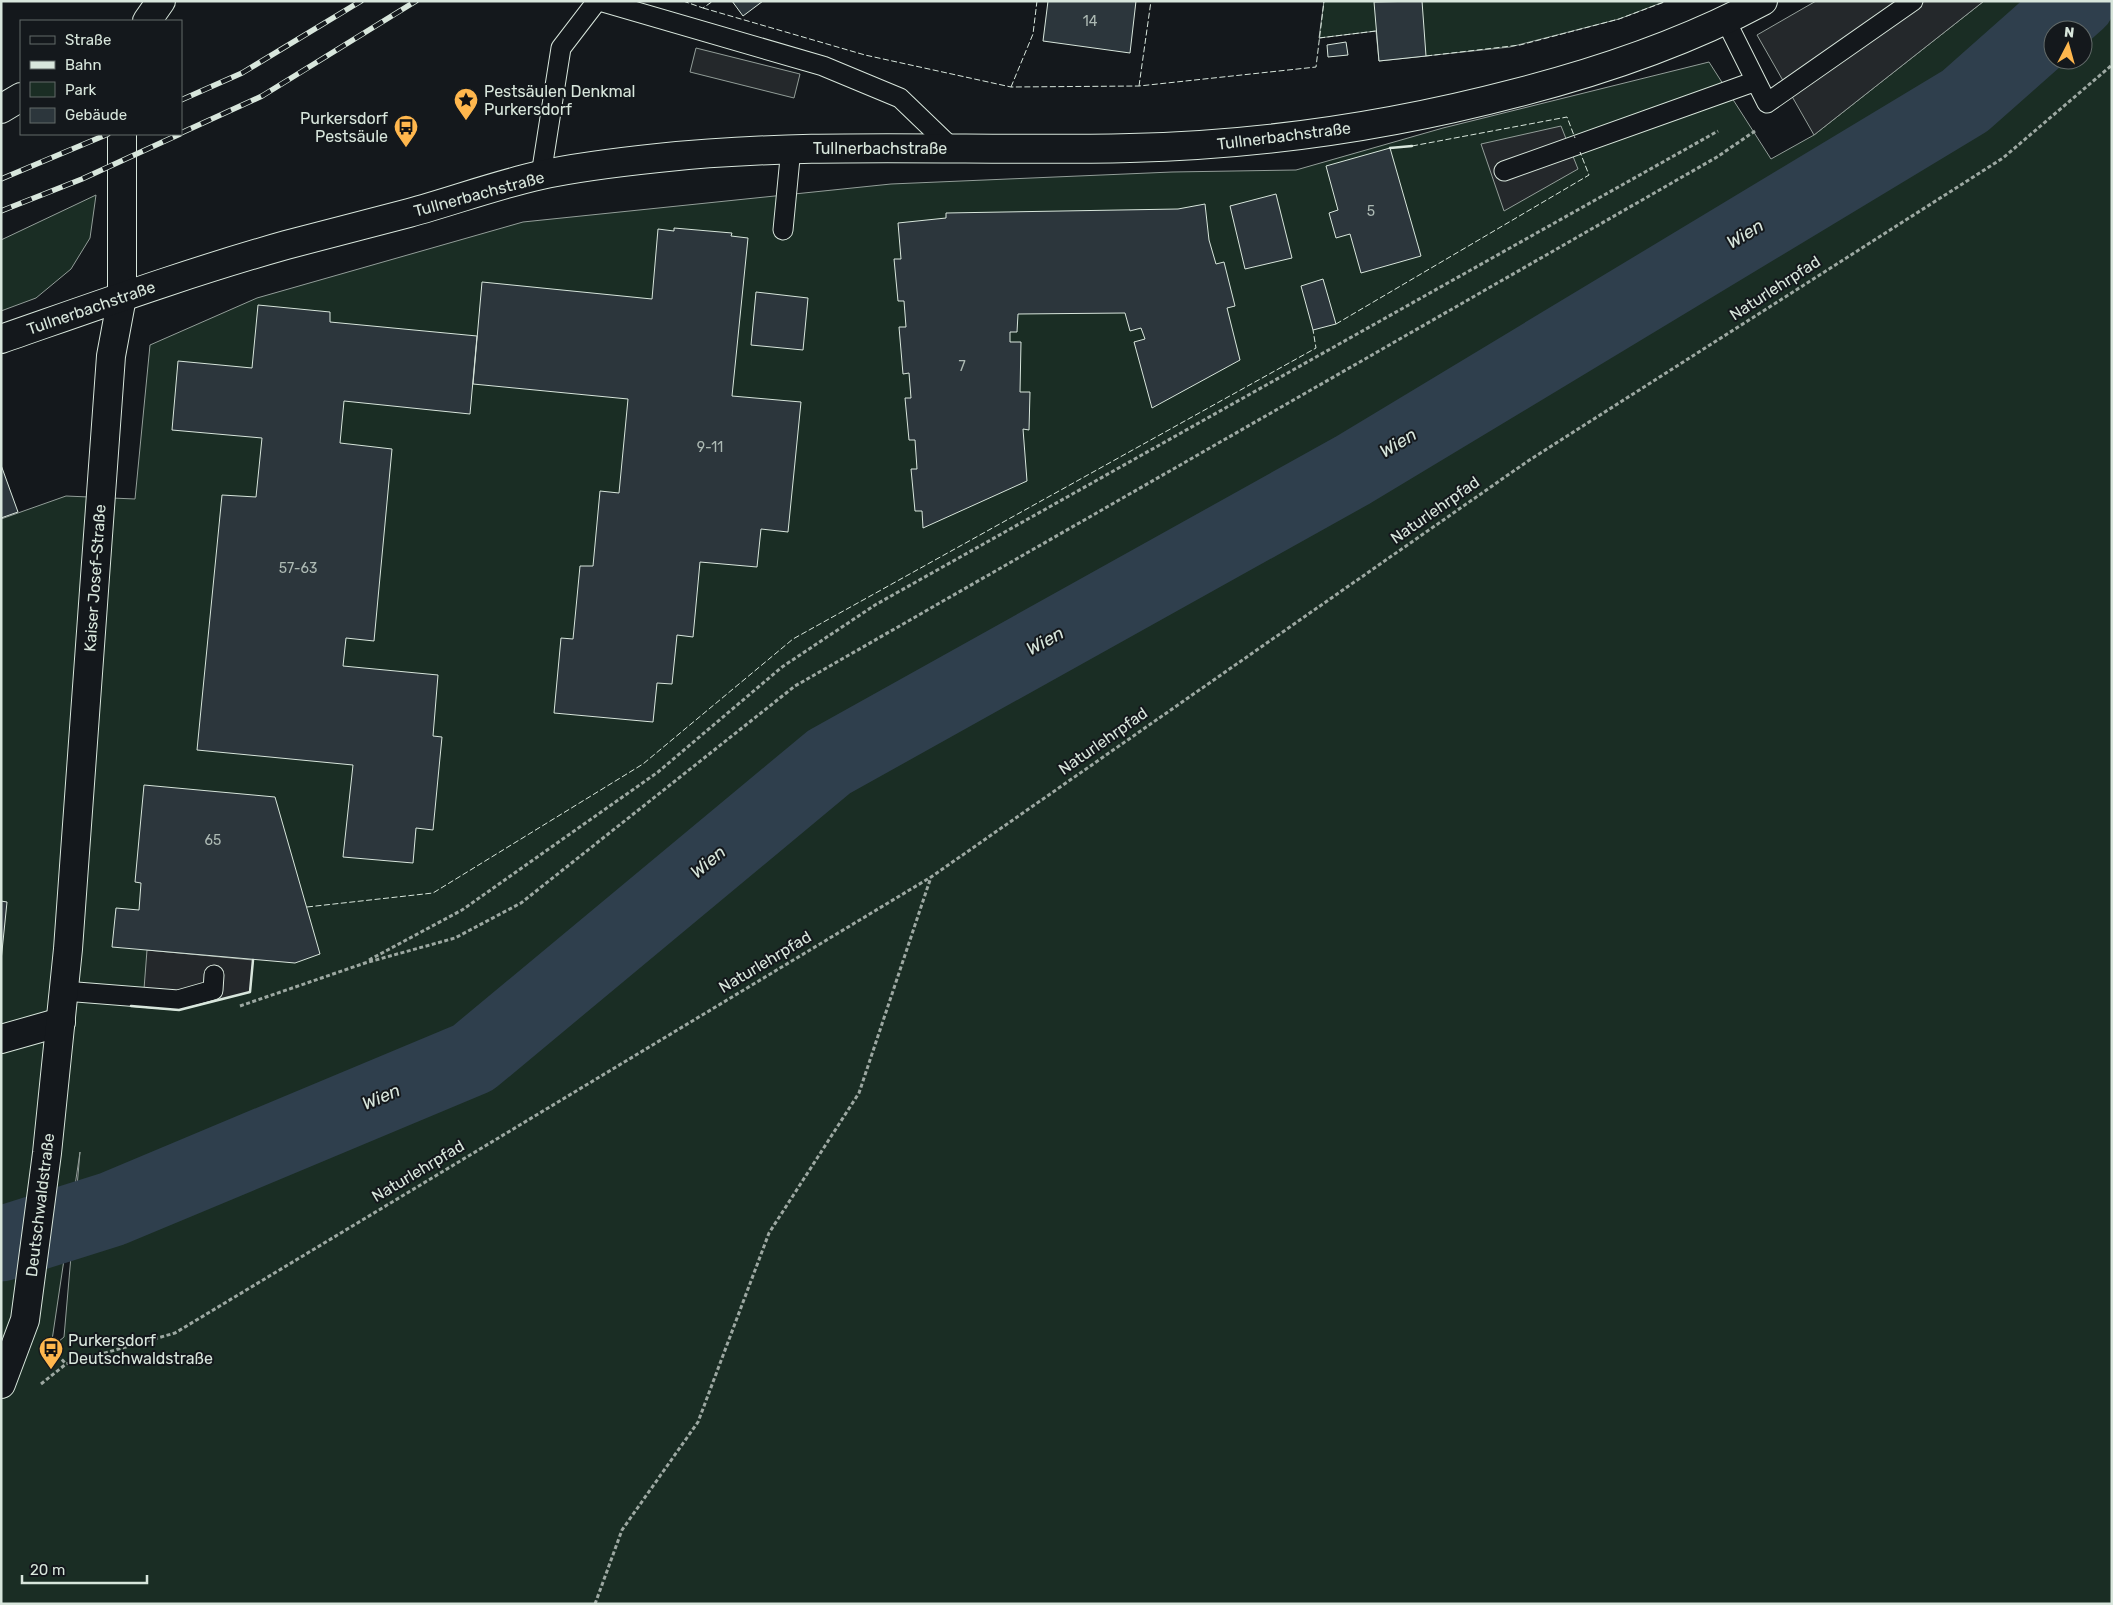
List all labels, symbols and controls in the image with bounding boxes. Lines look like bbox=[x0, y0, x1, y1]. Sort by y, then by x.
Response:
house number: 14 bbox=[1083, 13, 1098, 30]
legend bbox=[20, 20, 182, 135]
north arrow bbox=[2043, 20, 2093, 70]
text: N bbox=[2063, 24, 2075, 42]
text: Straße bbox=[65, 31, 111, 49]
text: Bahn bbox=[65, 56, 102, 74]
text: Park bbox=[65, 81, 96, 99]
place label: Pestsäulen Denkmal Purkersdorf bbox=[484, 82, 636, 119]
place icon: Pestsäulen Denkmal Purkersdorf bbox=[453, 87, 479, 121]
text: Gebäude bbox=[65, 106, 127, 124]
place label: Purkersdorf Pestsäule bbox=[300, 109, 389, 146]
bus stop icon: Purkersdorf Pestsäule bbox=[393, 114, 419, 148]
street label: Tullnerbachstraße bbox=[1216, 118, 1352, 154]
street label: Tullnerbachstraße bbox=[813, 139, 947, 158]
street label: Tullnerbachstraße bbox=[412, 167, 547, 221]
house number: 5 bbox=[1367, 203, 1375, 220]
water label: Wien bbox=[1722, 214, 1768, 254]
street label: Naturlehrpfad bbox=[1726, 252, 1824, 324]
street label: Tullnerbachstraße bbox=[24, 277, 158, 339]
house number: 7 bbox=[958, 358, 966, 375]
water label: Wien bbox=[1375, 423, 1421, 463]
house number: 9-11 bbox=[697, 439, 723, 456]
street label: Naturlehrpfad bbox=[1387, 472, 1483, 548]
street label: Kaiser Josef-Straße bbox=[80, 504, 110, 652]
house number: 57-63 bbox=[279, 560, 317, 577]
water label: Wien bbox=[1022, 622, 1068, 660]
street label: Naturlehrpfad bbox=[1055, 703, 1151, 779]
house number: 65 bbox=[205, 832, 221, 849]
water label: Wien bbox=[686, 841, 730, 883]
street label: Naturlehrpfad bbox=[715, 927, 815, 997]
water label: Wien bbox=[358, 1079, 404, 1115]
street label: Deutschwaldstraße bbox=[22, 1132, 58, 1278]
street label: Naturlehrpfad bbox=[368, 1136, 468, 1206]
place label: Purkersdorf Deutschwaldstraße bbox=[68, 1331, 213, 1368]
bus stop icon: Purkersdorf Deutschwaldstraße bbox=[38, 1336, 64, 1370]
scale bar bbox=[22, 1552, 148, 1584]
text: 20 m bbox=[30, 1561, 65, 1579]

